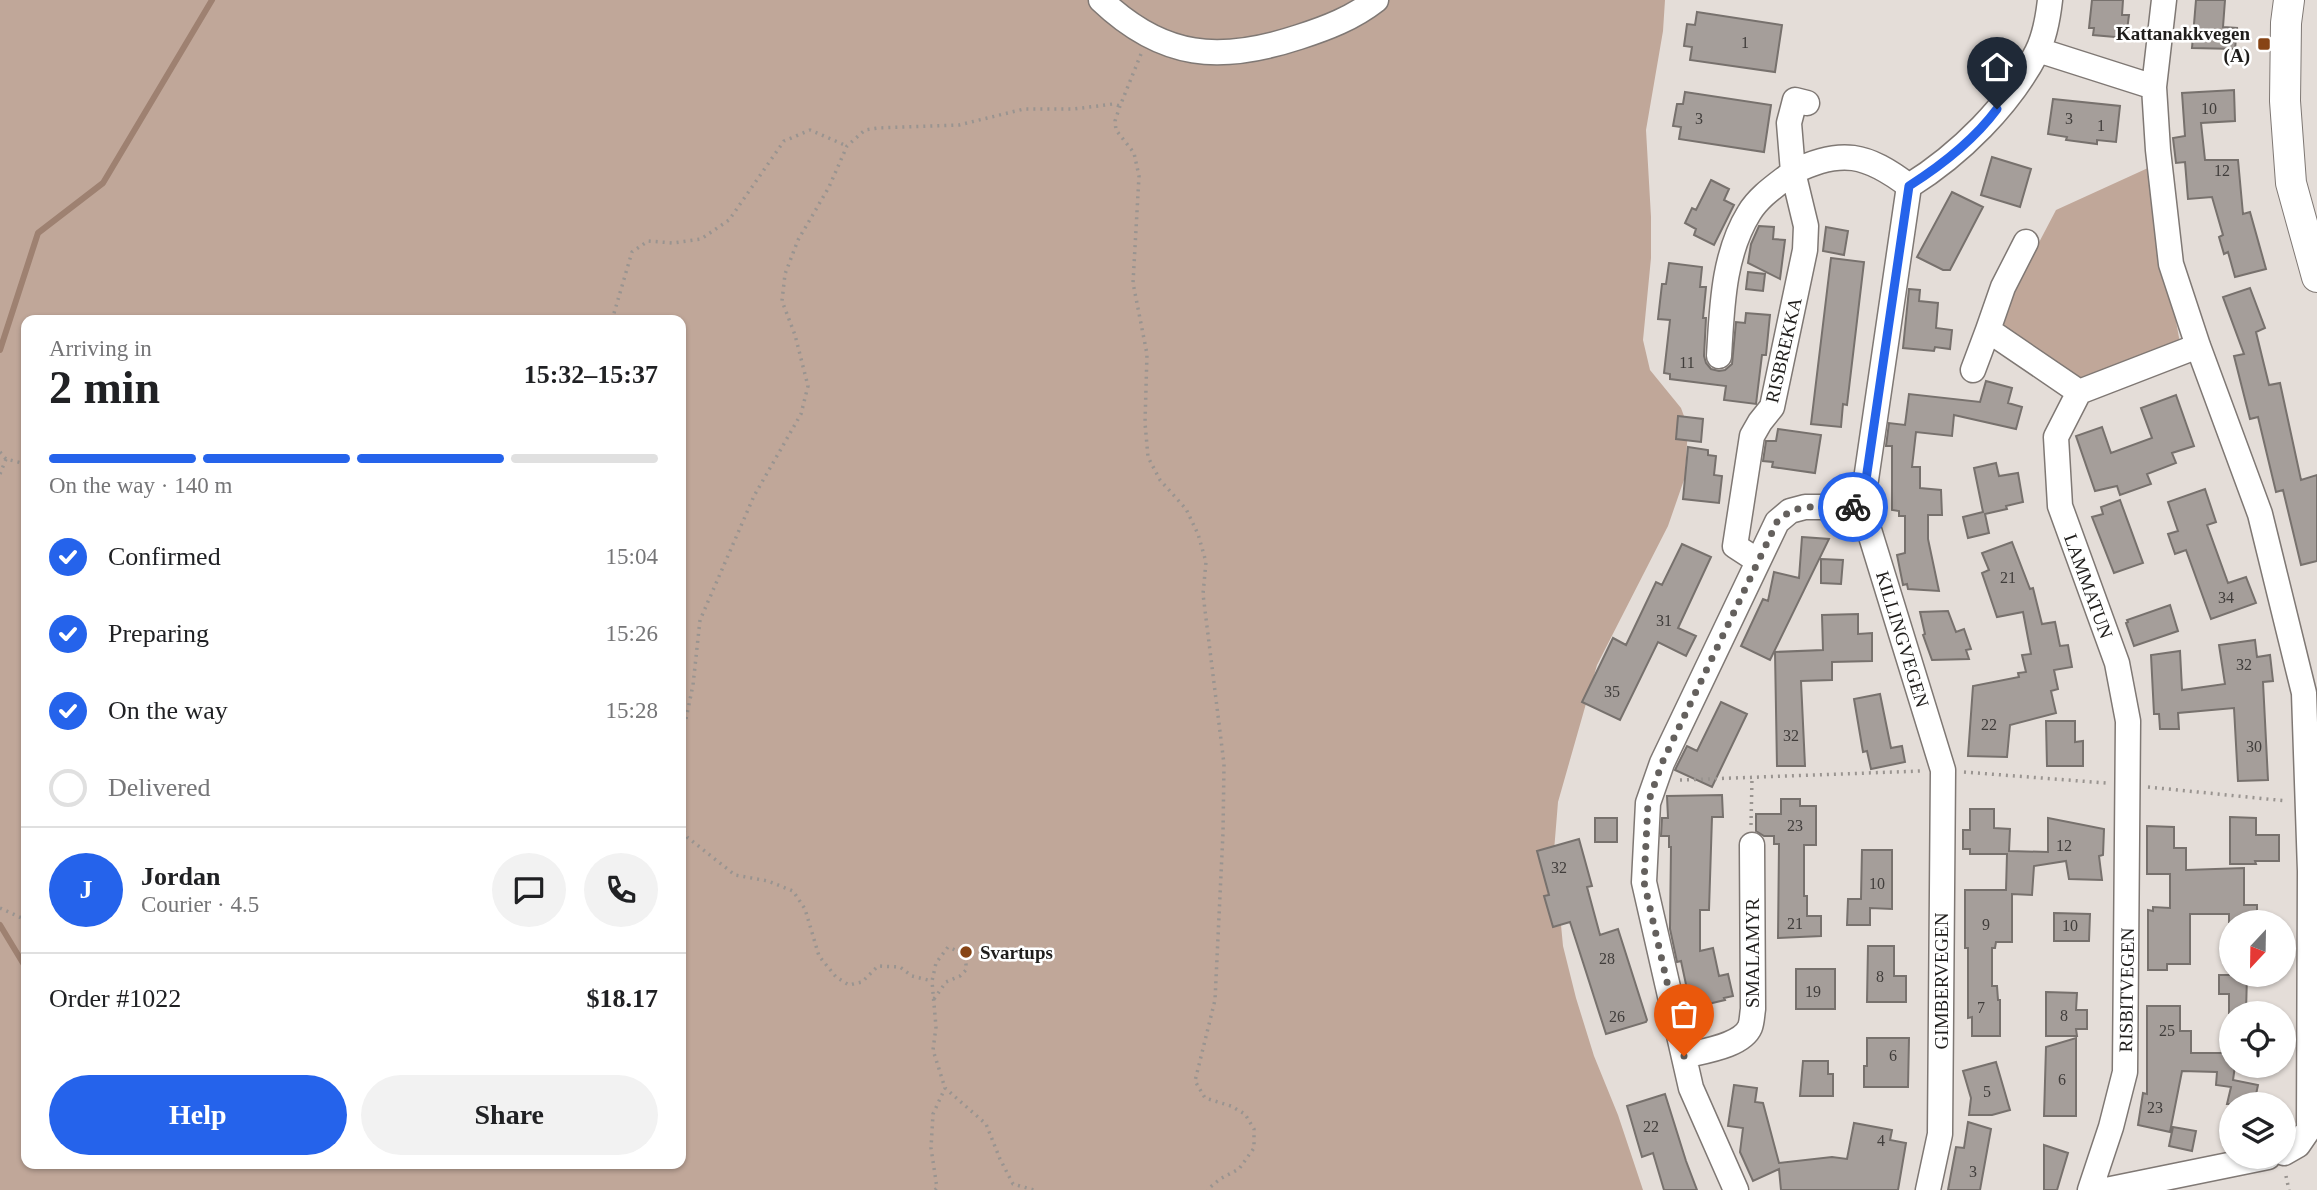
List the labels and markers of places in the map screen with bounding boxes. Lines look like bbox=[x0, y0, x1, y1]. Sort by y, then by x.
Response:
place label: Kattanakkvegen (A) bbox=[2116, 23, 2250, 67]
marker: Kattanakkvegen (A) bbox=[2256, 36, 2272, 52]
pin bbox=[1967, 37, 2027, 109]
place label: Svartups bbox=[980, 942, 1053, 963]
marker: Svartups bbox=[958, 944, 974, 960]
pin bbox=[1654, 984, 1714, 1056]

